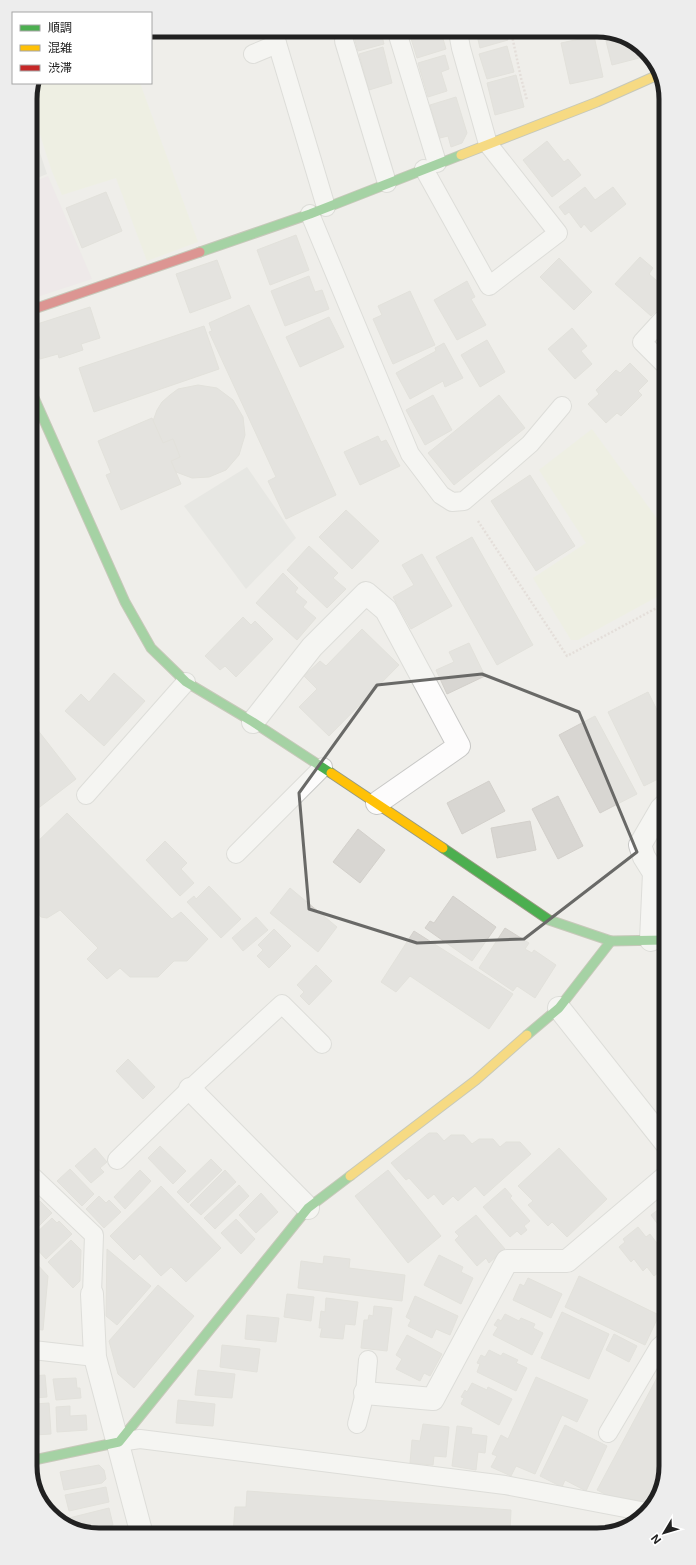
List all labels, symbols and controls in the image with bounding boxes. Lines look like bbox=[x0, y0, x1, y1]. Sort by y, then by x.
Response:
legend bbox=[12, 12, 152, 84]
text: 順調 bbox=[48, 20, 72, 35]
text: 混雑 bbox=[48, 40, 72, 55]
text: 渋滞 bbox=[48, 60, 72, 75]
north arrow bbox=[644, 1513, 684, 1553]
text: N bbox=[648, 1532, 664, 1547]

